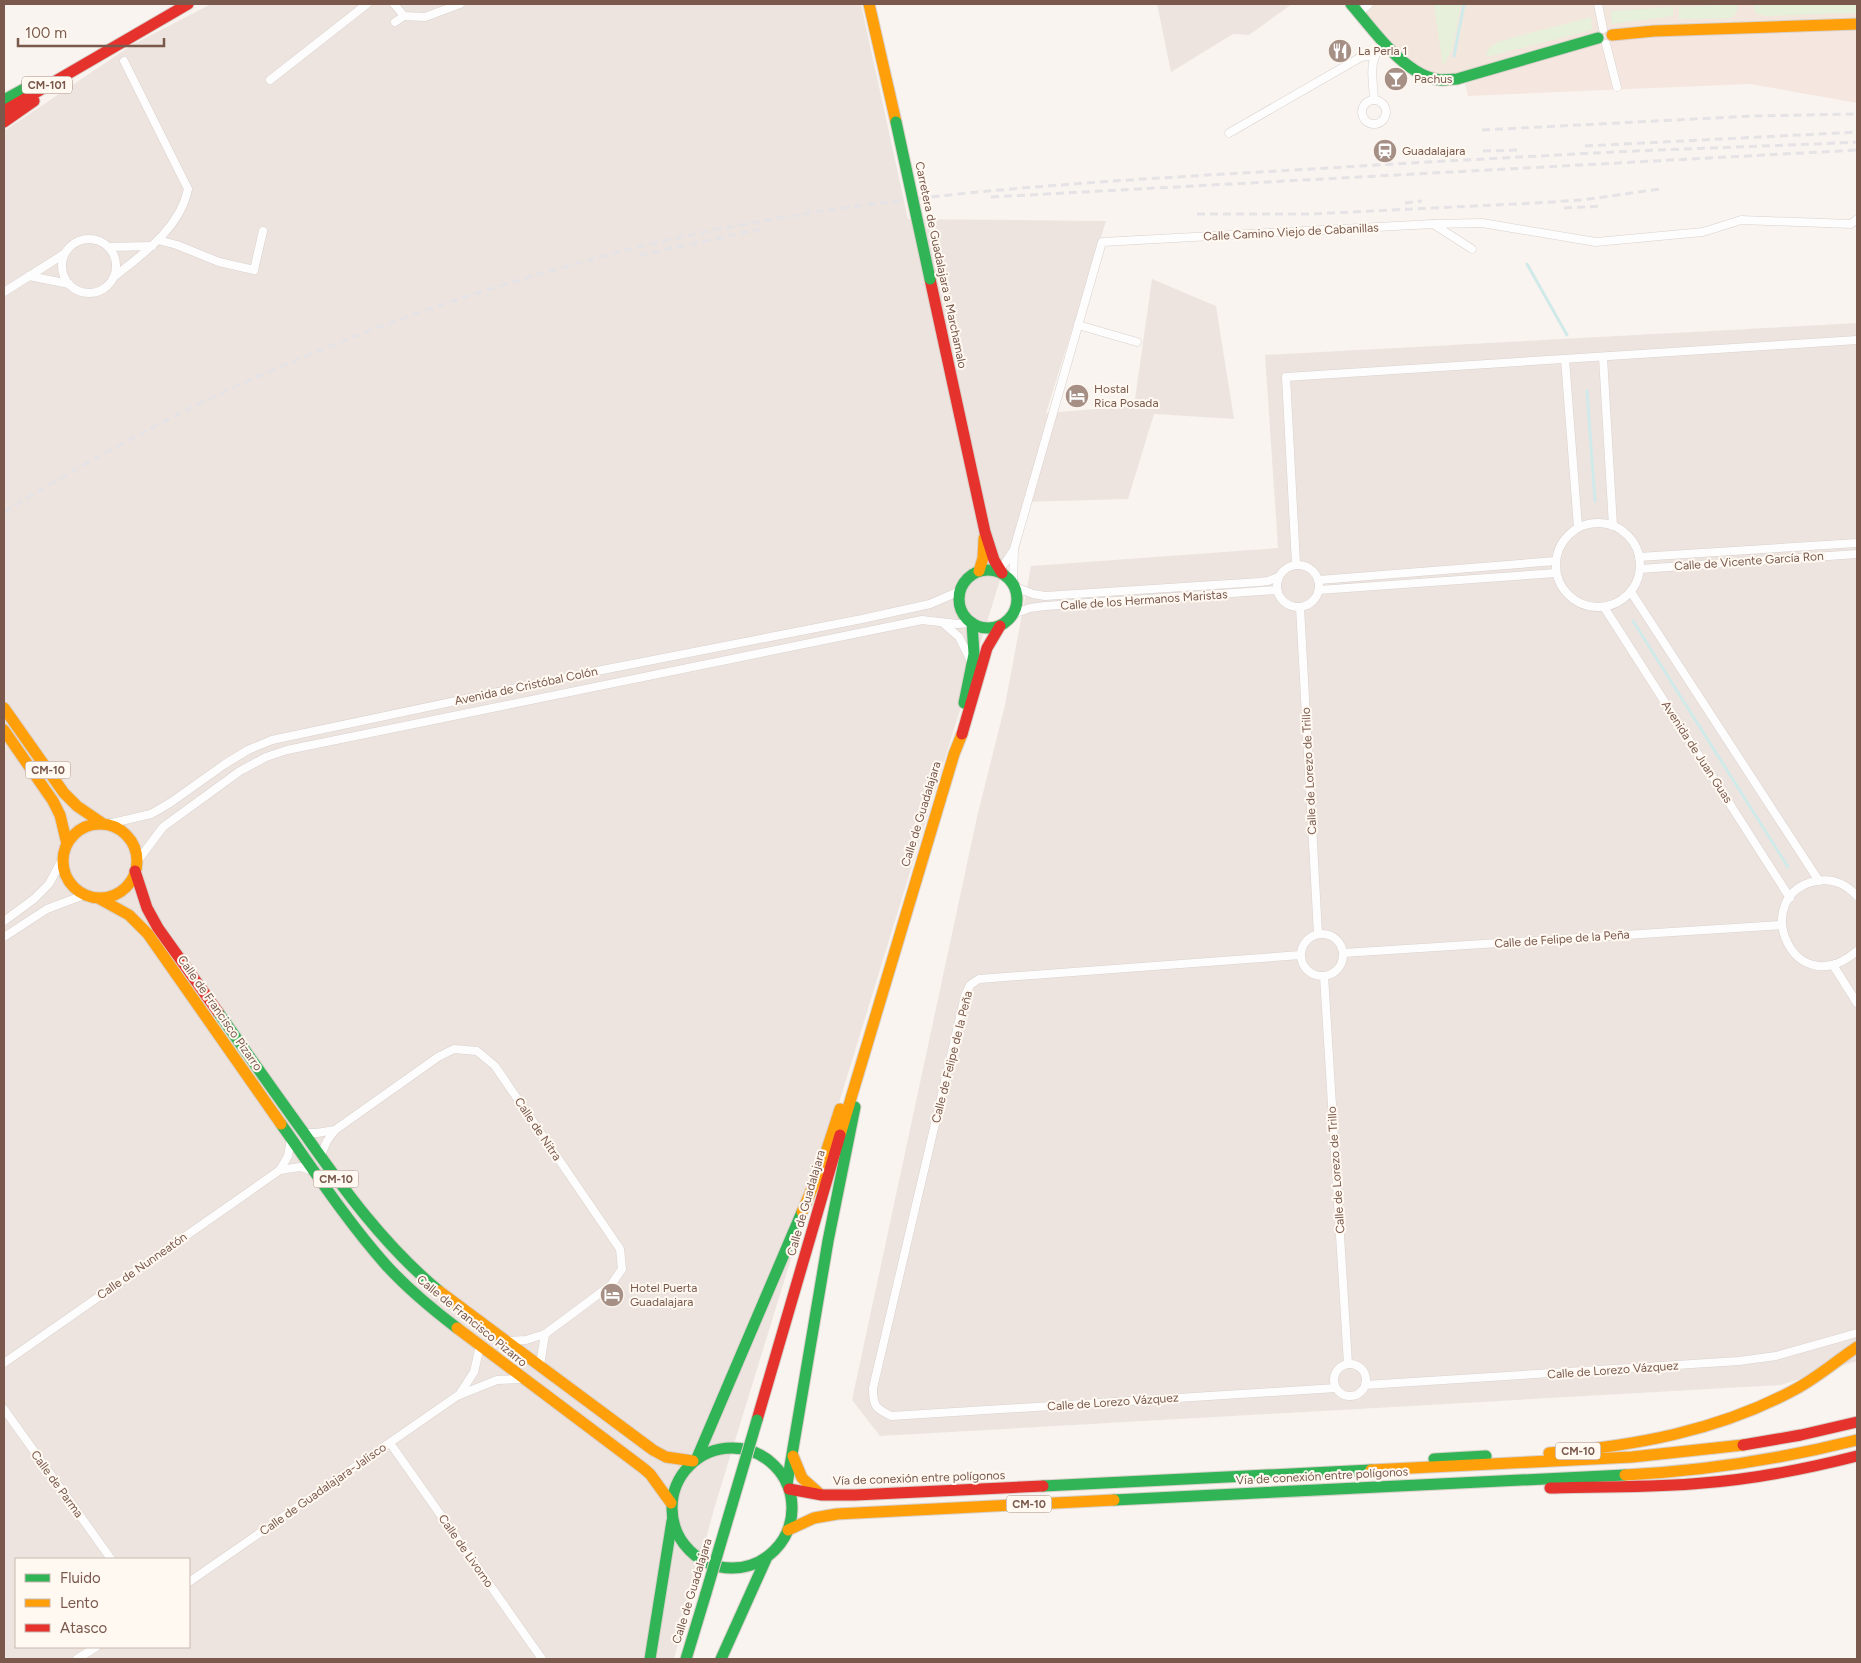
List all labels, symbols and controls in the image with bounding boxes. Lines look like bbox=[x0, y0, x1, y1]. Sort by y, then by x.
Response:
scale bar bbox=[18, 15, 164, 47]
text: 100 m bbox=[25, 24, 67, 42]
restaurant icon: La Perla 1 bbox=[1327, 38, 1353, 64]
place label: La Perla 1 bbox=[1358, 44, 1407, 58]
bar icon: Pachus bbox=[1383, 66, 1409, 92]
place label: Pachus bbox=[1414, 72, 1453, 86]
road number: CM-101 bbox=[22, 76, 72, 94]
station icon: Guadalajara bbox=[1372, 138, 1398, 164]
place label: Guadalajara bbox=[1402, 144, 1465, 158]
street label: Carretera de Guadalajara a Marchamalo bbox=[912, 160, 970, 370]
street label: Calle Camino Viejo de Cabanillas bbox=[1203, 220, 1379, 244]
place label: Hostal Rica Posada bbox=[1094, 382, 1159, 410]
hotel icon: Hostal Rica Posada bbox=[1064, 383, 1090, 409]
street label: Calle de Vicente García Ron bbox=[1674, 549, 1825, 573]
street label: Calle de los Hermanos Maristas bbox=[1060, 587, 1228, 613]
street label: Avenida de Cristóbal Colón bbox=[453, 664, 599, 708]
street label: Avenida de Juan Guas bbox=[1659, 698, 1735, 806]
street label: Calle de Lorezo de Trillo bbox=[1299, 707, 1319, 835]
street label: Calle de Guadalajara bbox=[898, 760, 944, 868]
road number: CM-10 bbox=[26, 762, 70, 778]
street label: Calle de Felipe de la Peña bbox=[1494, 927, 1630, 951]
street label: Calle de Francisco Pizarro bbox=[175, 953, 265, 1073]
street label: Calle de Felipe de la Peña bbox=[929, 990, 975, 1124]
street label: Calle de Nitra bbox=[512, 1095, 564, 1163]
street label: Calle de Lorezo de Trillo bbox=[1325, 1106, 1347, 1234]
street label: Calle de Guadalajara bbox=[784, 1148, 828, 1258]
road number: CM-10 bbox=[314, 1170, 358, 1188]
street label: Calle de Nunneatón bbox=[94, 1230, 190, 1302]
street label: Calle de Francisco Pizarro bbox=[414, 1272, 530, 1370]
place label: Hotel Puerta Guadalajara bbox=[630, 1281, 697, 1309]
hotel icon: Hotel Puerta Guadalajara bbox=[599, 1282, 625, 1308]
street label: Calle de Lorezo Vázquez bbox=[1547, 1358, 1679, 1382]
street label: Calle de Lorezo Vázquez bbox=[1047, 1390, 1179, 1414]
street label: Calle de Guadalajara-Jalisco bbox=[257, 1440, 389, 1538]
road number: CM-10 bbox=[1556, 1442, 1600, 1460]
street label: Calle de Parma bbox=[28, 1448, 86, 1520]
street label: Vía de conexión entre polígonos bbox=[1235, 1464, 1409, 1488]
street label: Vía de conexión entre polígonos bbox=[833, 1468, 1006, 1488]
road number: CM-10 bbox=[1006, 1496, 1052, 1512]
street label: Calle de Livorno bbox=[436, 1512, 496, 1590]
street label: Calle de Guadalajara bbox=[669, 1537, 715, 1645]
legend bbox=[15, 1558, 190, 1648]
text: Fluido bbox=[60, 1569, 101, 1587]
text: Lento bbox=[60, 1594, 99, 1612]
text: Atasco bbox=[60, 1619, 108, 1637]

